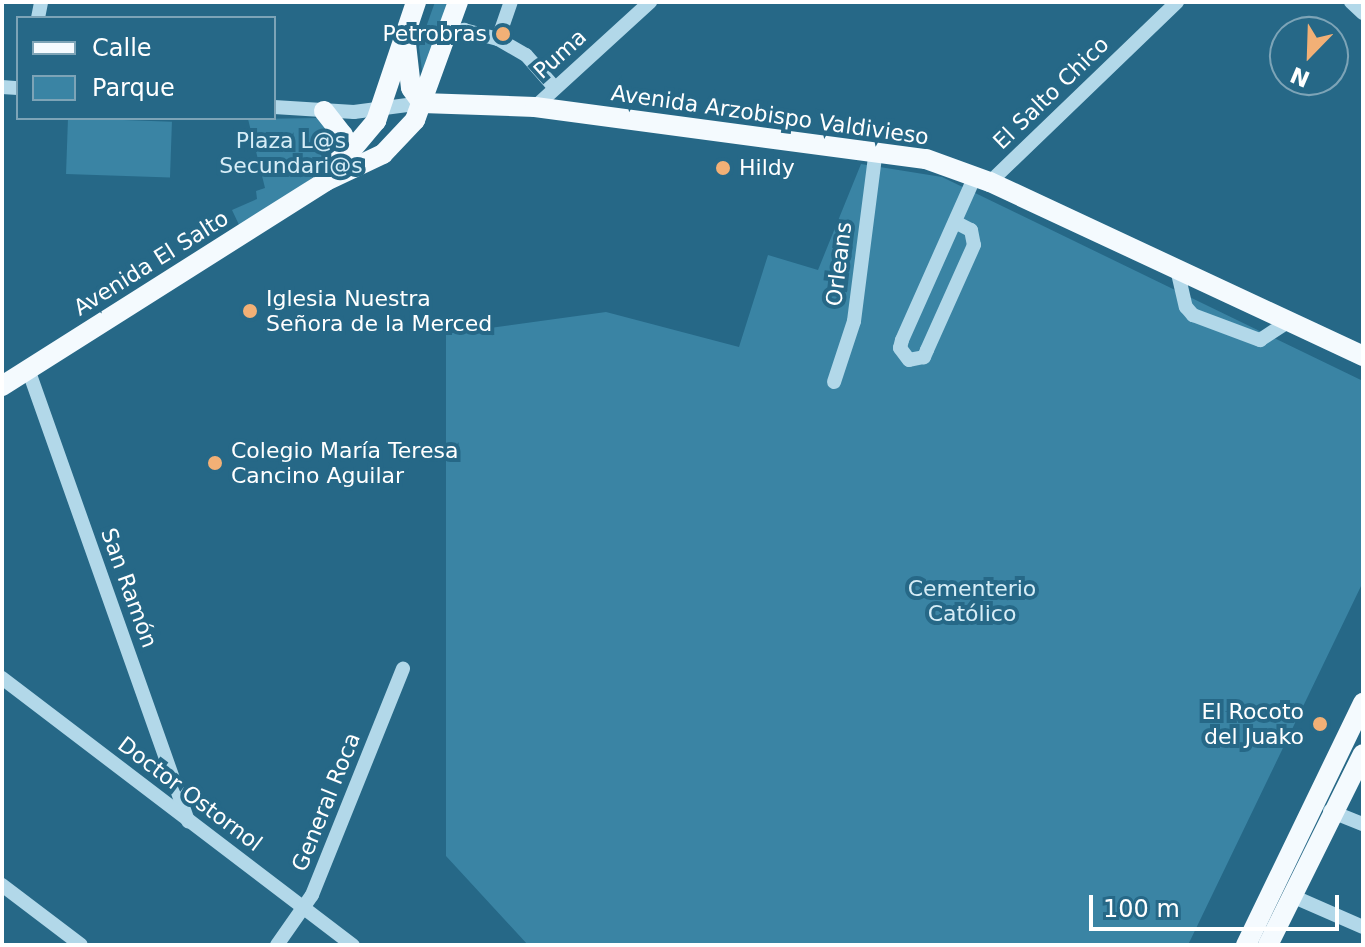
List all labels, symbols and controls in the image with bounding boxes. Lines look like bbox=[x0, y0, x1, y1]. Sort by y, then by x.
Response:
legend bbox=[16, 16, 276, 120]
north arrow bbox=[1269, 16, 1349, 96]
place label: Petrobras bbox=[382, 21, 487, 47]
street label: Puma bbox=[528, 24, 592, 84]
marker: Petrobras bbox=[494, 25, 512, 43]
street label: El Salto Chico bbox=[988, 31, 1114, 155]
text: Calle bbox=[92, 34, 152, 62]
text: N bbox=[1287, 62, 1314, 92]
text: Parque bbox=[92, 74, 175, 102]
street label: Avenida Arzobispo Valdivieso bbox=[609, 80, 931, 150]
park label: Plaza L@s Secundari@s bbox=[219, 127, 363, 178]
place label: Hildy bbox=[739, 155, 795, 181]
marker: Hildy bbox=[714, 159, 732, 177]
street label: Avenida El Salto bbox=[69, 205, 233, 321]
street label: Orleans bbox=[821, 220, 857, 308]
place label: Iglesia Nuestra Señora de la Merced bbox=[266, 285, 492, 336]
marker: Iglesia Nuestra Señora de la Merced bbox=[241, 302, 259, 320]
place label: Colegio María Teresa Cancino Aguilar bbox=[231, 437, 458, 488]
marker: Colegio María Teresa Cancino Aguilar bbox=[206, 454, 224, 472]
street label: San Ramón bbox=[95, 525, 163, 651]
park label: Cementerio Católico bbox=[908, 575, 1036, 626]
place label: El Rocoto del Juako bbox=[1202, 698, 1304, 750]
marker: El Rocoto del Juako bbox=[1311, 715, 1329, 733]
street label: General Roca bbox=[286, 729, 366, 875]
street label: Doctor Ostornol bbox=[113, 731, 267, 857]
scale bar bbox=[1093, 879, 1343, 929]
text: 100 m bbox=[1103, 895, 1180, 923]

